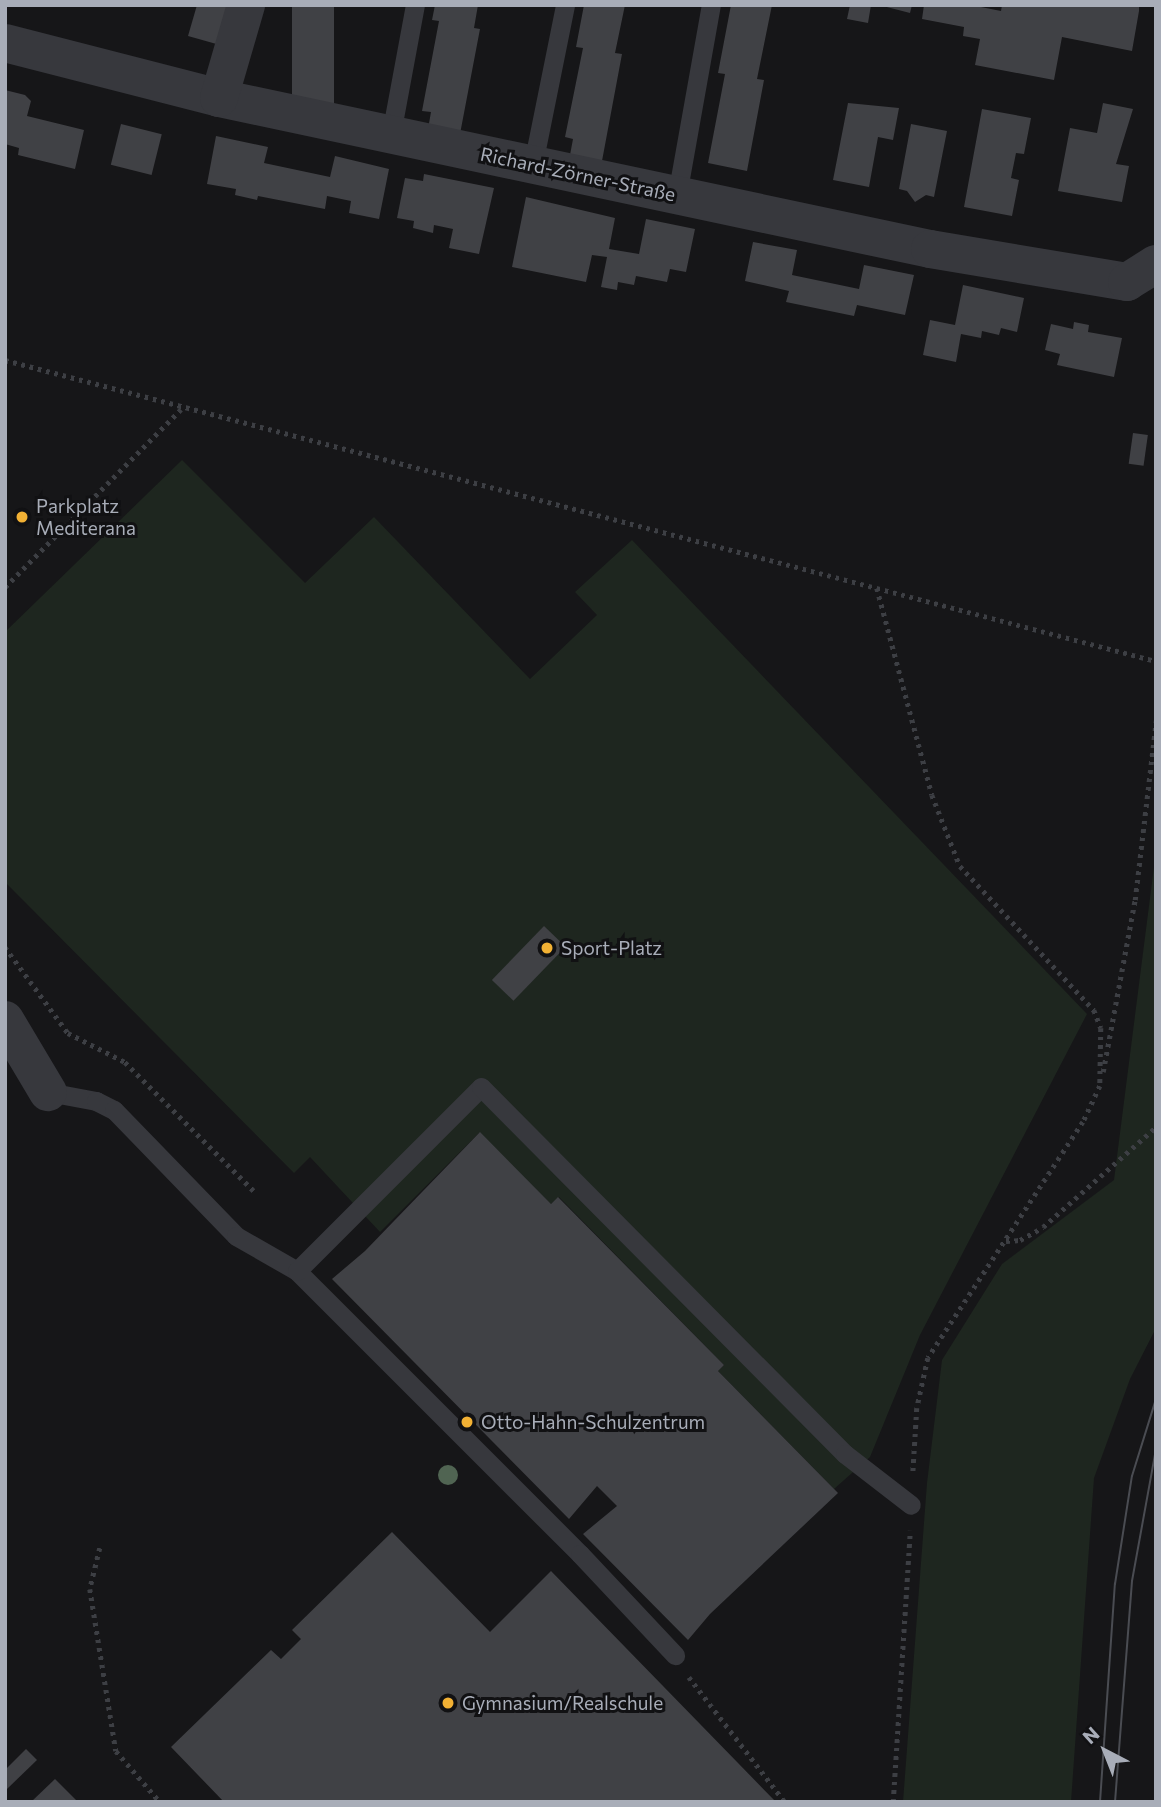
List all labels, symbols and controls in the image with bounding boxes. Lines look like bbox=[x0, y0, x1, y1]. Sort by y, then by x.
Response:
street label: Richard-Zörner-Straße bbox=[478, 142, 678, 206]
place label: Parkplatz Mediterana bbox=[36, 495, 136, 539]
marker: Parkplatz Mediterana bbox=[14, 509, 30, 525]
place label: Sport-Platz bbox=[561, 937, 662, 959]
marker: Sport-Platz bbox=[539, 940, 555, 956]
place label: Otto-Hahn-Schulzentrum bbox=[481, 1411, 705, 1433]
marker: Otto-Hahn-Schulzentrum bbox=[459, 1414, 475, 1430]
place label: Gymnasium/Realschule bbox=[462, 1692, 663, 1714]
marker: Gymnasium/Realschule bbox=[440, 1695, 456, 1711]
north arrow bbox=[1070, 1716, 1140, 1786]
text: N bbox=[1078, 1722, 1104, 1748]

